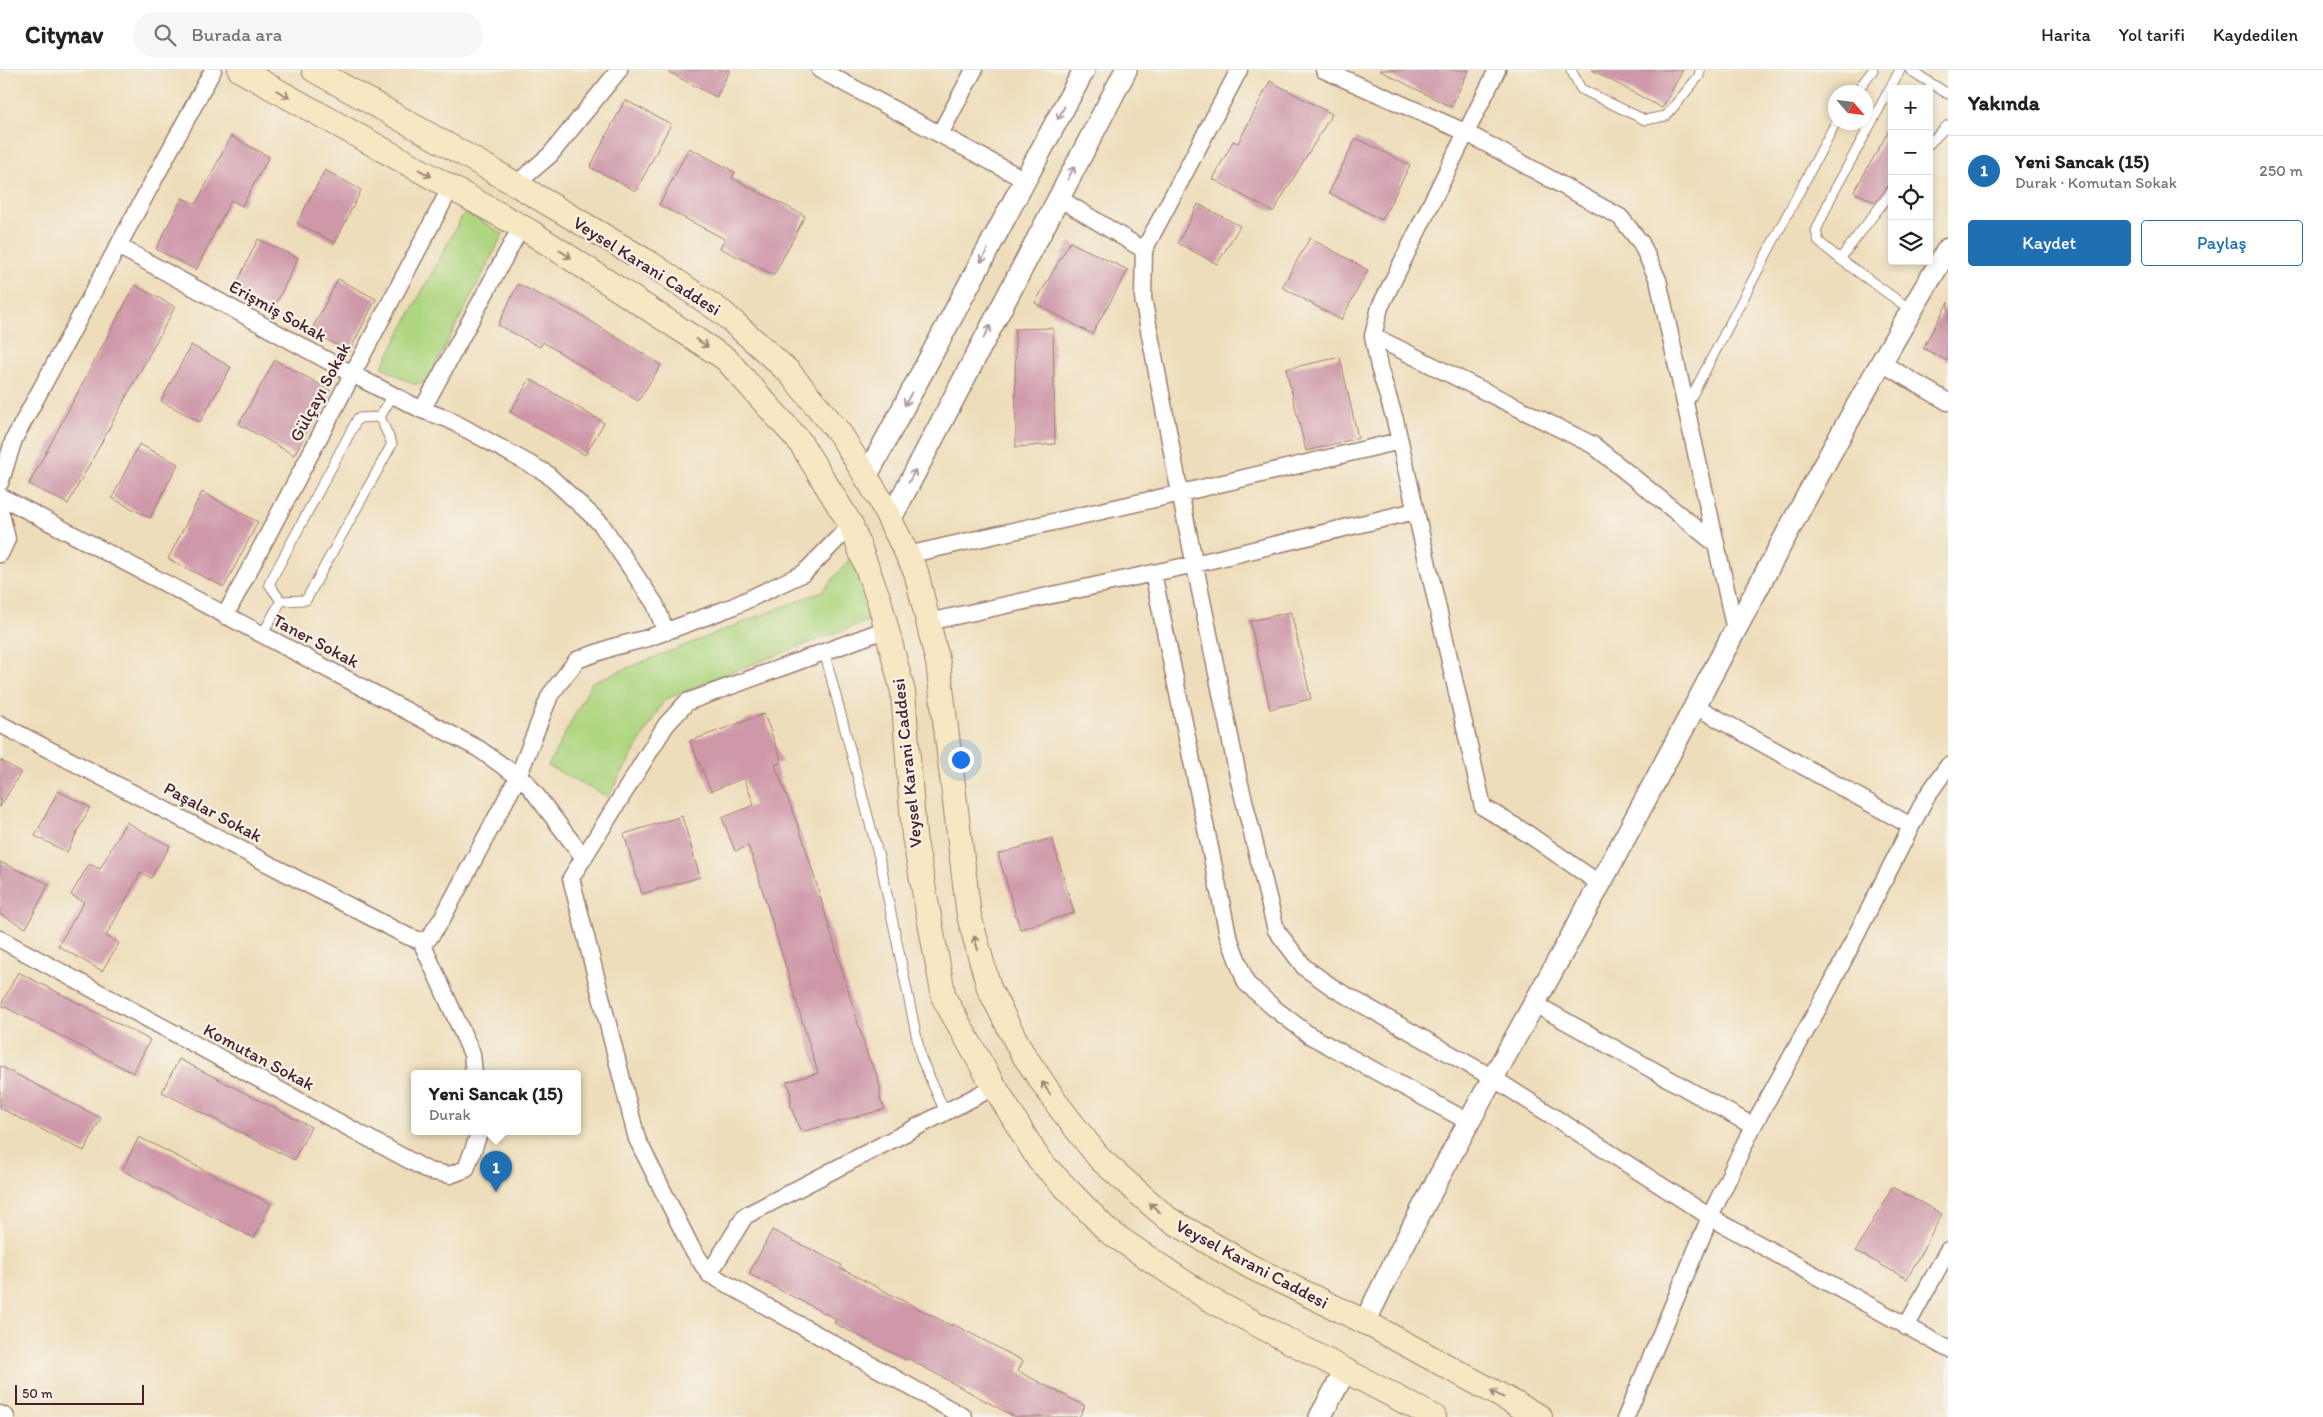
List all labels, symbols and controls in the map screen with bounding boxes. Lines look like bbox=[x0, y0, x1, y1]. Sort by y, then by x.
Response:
search box bbox=[133, 12, 483, 57]
text: Citynav bbox=[25, 20, 103, 49]
icon: search bbox=[151, 21, 179, 49]
text: Burada ara bbox=[191, 23, 282, 46]
text: Harita bbox=[2041, 24, 2091, 46]
text: Yol tarifi bbox=[2119, 24, 2185, 46]
text: Kaydedilen bbox=[2213, 24, 2298, 46]
north arrow bbox=[1828, 85, 1873, 130]
map controls bbox=[1888, 85, 1933, 265]
button: + bbox=[1888, 85, 1933, 130]
one-way arrow bbox=[275, 89, 290, 99]
text: Yakında bbox=[1968, 90, 2040, 115]
one-way arrow bbox=[1056, 105, 1065, 120]
button: − bbox=[1888, 130, 1933, 175]
text: Yeni Sancak (15) bbox=[2015, 150, 2150, 173]
text: 1 bbox=[1980, 161, 1988, 180]
text: 250 m bbox=[2259, 161, 2303, 180]
one-way arrow bbox=[1066, 165, 1076, 180]
one-way arrow bbox=[417, 168, 432, 178]
text: Durak · Komutan Sokak bbox=[2015, 173, 2177, 192]
button: locate bbox=[1888, 175, 1933, 220]
street label: Veysel Karani Caddesi bbox=[569, 212, 725, 320]
button: layers bbox=[1888, 220, 1933, 265]
button: Kaydet bbox=[1968, 220, 2131, 266]
button: Paylaş bbox=[2141, 220, 2303, 266]
one-way arrow bbox=[979, 248, 989, 263]
one-way arrow bbox=[558, 250, 572, 260]
street label: Erişmiş Sokak bbox=[225, 275, 331, 347]
one-way arrow bbox=[983, 325, 992, 340]
one-way arrow bbox=[694, 338, 708, 348]
street label: Gülçayı Sokak bbox=[285, 339, 355, 445]
one-way arrow bbox=[902, 392, 912, 406]
one-way arrow bbox=[907, 469, 917, 484]
street label: Taner Sokak bbox=[269, 609, 363, 673]
street label: Veysel Karani Caddesi bbox=[887, 677, 927, 849]
your location bbox=[948, 747, 974, 773]
street label: Paşalar Sokak bbox=[160, 777, 266, 847]
one-way arrow bbox=[971, 935, 981, 951]
street label: Komutan Sokak bbox=[200, 1019, 318, 1095]
popup bbox=[411, 1070, 581, 1135]
one-way arrow bbox=[1041, 1081, 1051, 1095]
text: Yeni Sancak (15) bbox=[429, 1082, 563, 1105]
text: Durak bbox=[429, 1105, 471, 1124]
pin: 1 bbox=[480, 1151, 512, 1192]
one-way arrow bbox=[1148, 1202, 1161, 1213]
street label: Veysel Karani Caddesi bbox=[1172, 1214, 1332, 1314]
scale bar bbox=[15, 1382, 144, 1405]
text: 50 m bbox=[22, 1385, 53, 1402]
one-way arrow bbox=[1490, 1389, 1505, 1398]

